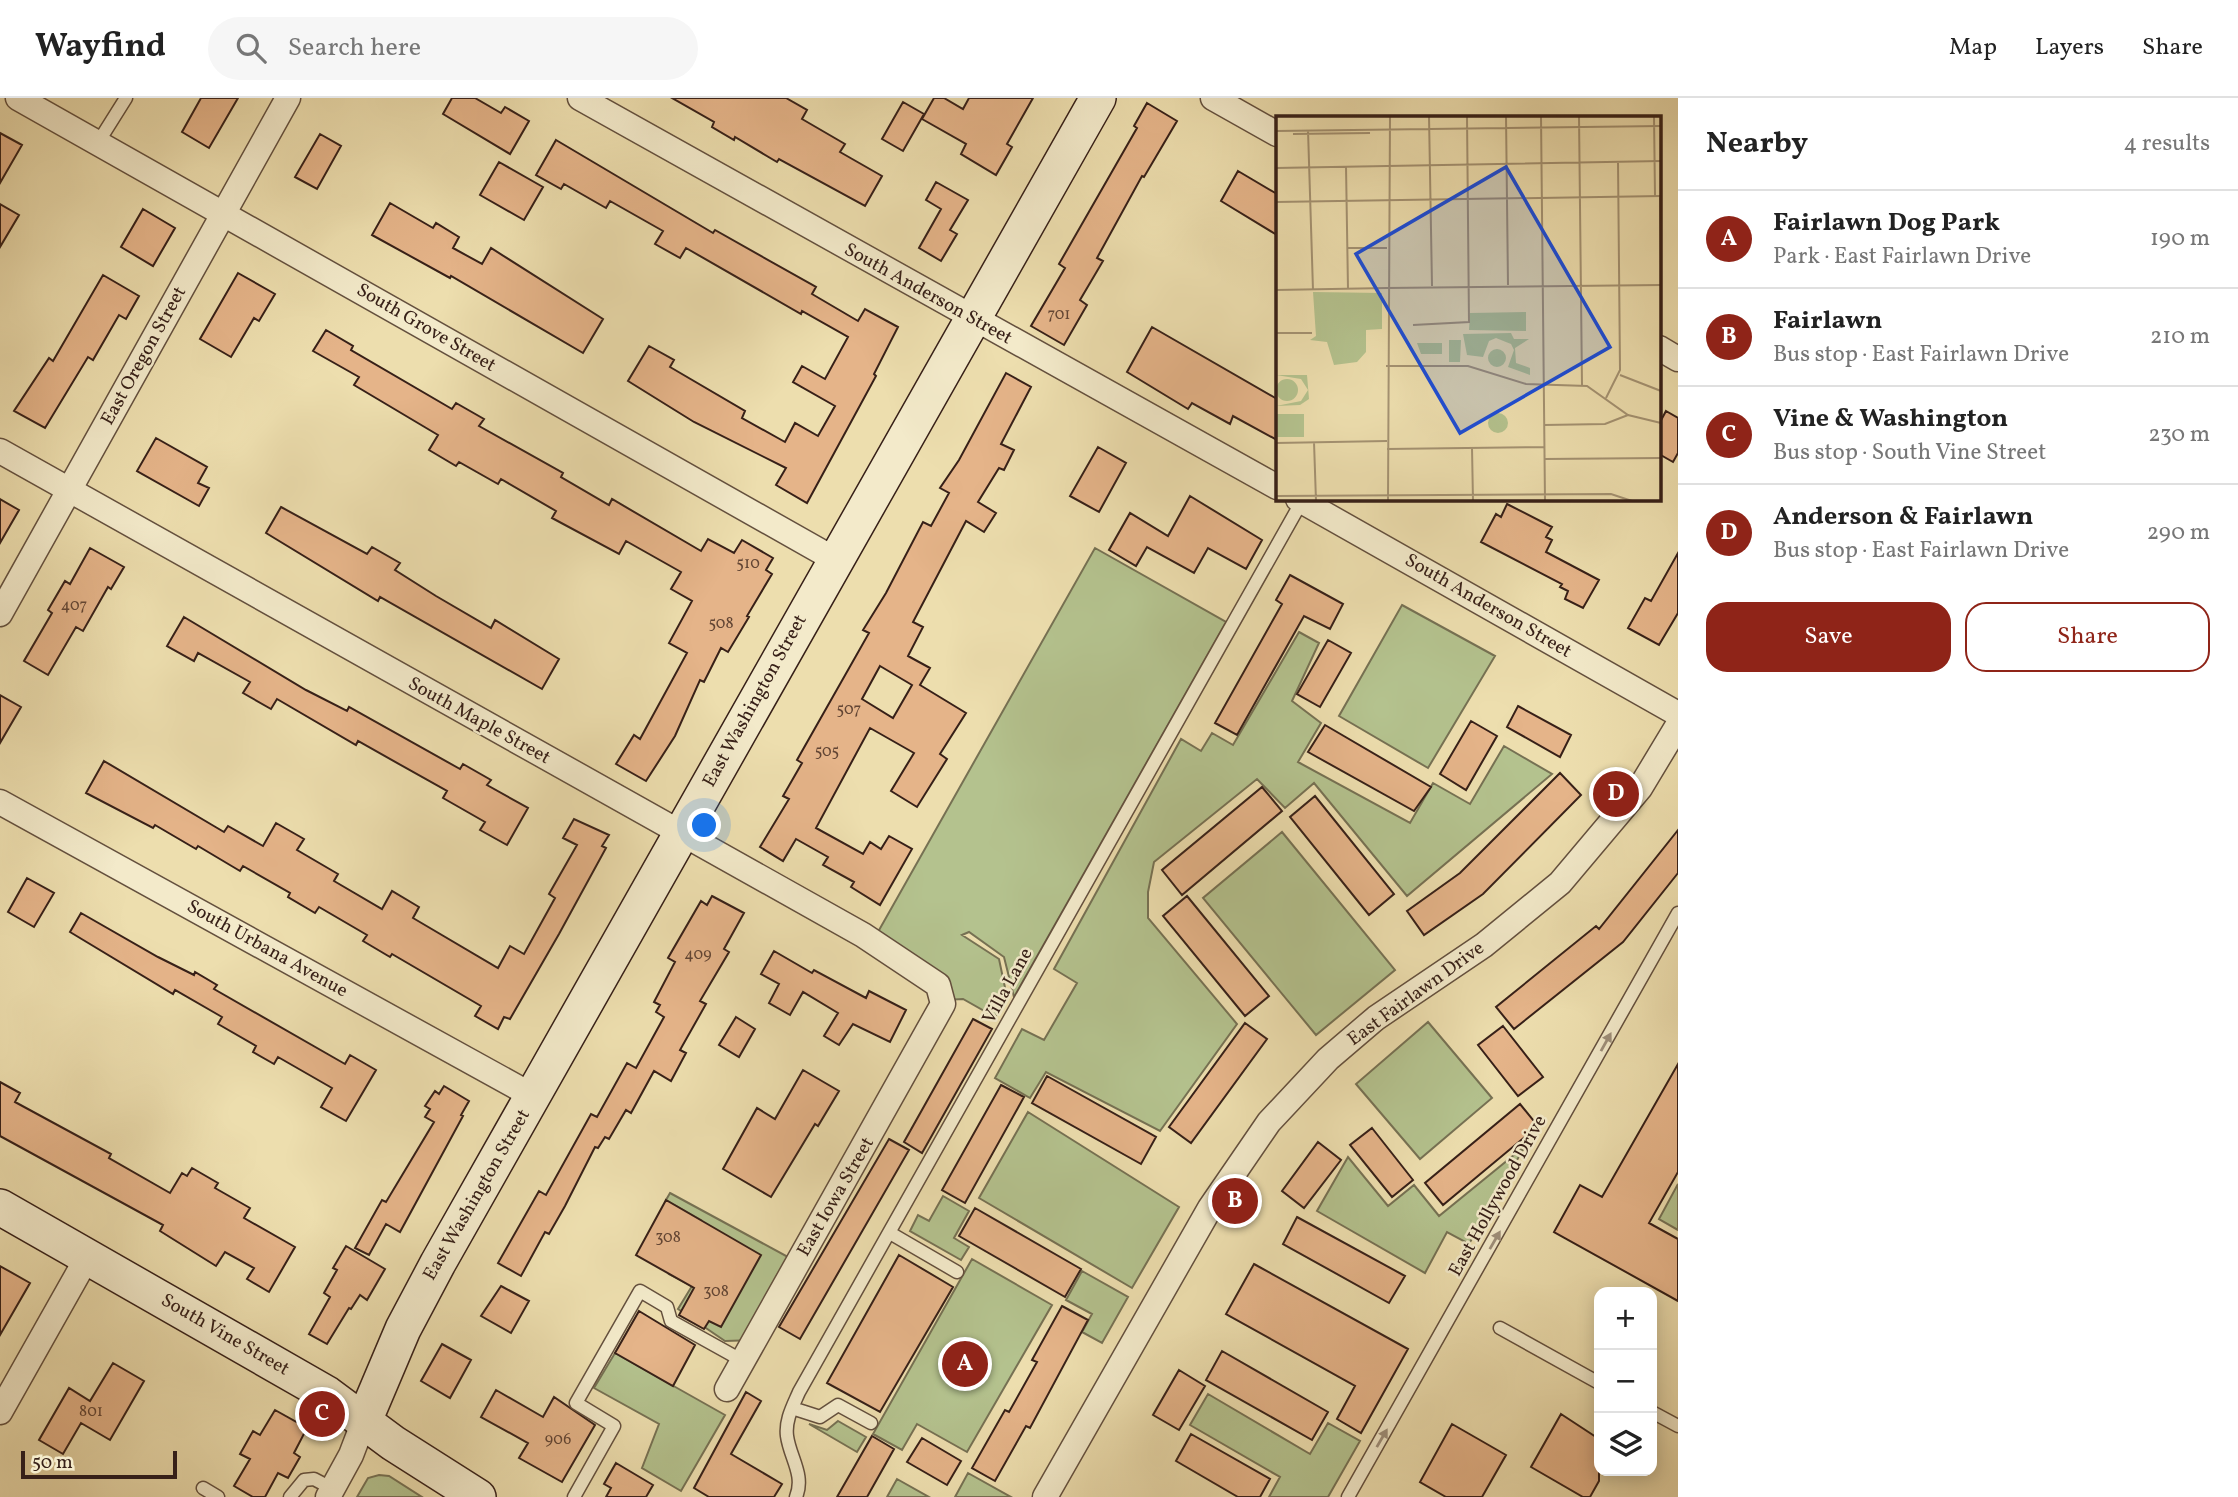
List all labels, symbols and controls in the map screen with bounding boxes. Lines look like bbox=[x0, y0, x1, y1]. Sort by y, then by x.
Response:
search box bbox=[208, 17, 698, 80]
text: Wayfind bbox=[35, 25, 166, 71]
icon: search bbox=[232, 29, 270, 67]
text: Search here bbox=[288, 30, 421, 66]
text: Map bbox=[1949, 31, 1997, 65]
text: Layers bbox=[2035, 31, 2104, 65]
text: Share bbox=[2142, 31, 2203, 65]
inset map bbox=[1276, 116, 1660, 500]
text: Nearby bbox=[1706, 123, 1808, 165]
text: 4 results bbox=[2124, 128, 2210, 160]
text: Fairlawn Dog Park bbox=[1773, 205, 2000, 241]
text: A bbox=[1721, 223, 1737, 255]
text: 190 m bbox=[2150, 223, 2210, 255]
street label: South Anderson Street bbox=[839, 237, 1017, 351]
text: Park · East Fairlawn Drive bbox=[1773, 241, 2031, 273]
street label: South Grove Street bbox=[351, 277, 501, 379]
street label: East Oregon Street bbox=[95, 282, 193, 430]
text: Fairlawn bbox=[1773, 303, 1882, 339]
house number: 701 bbox=[1048, 304, 1070, 326]
text: B bbox=[1721, 321, 1737, 353]
text: 210 m bbox=[2150, 321, 2210, 353]
text: Bus stop · East Fairlawn Drive bbox=[1773, 339, 2069, 371]
text: Vine & Washington bbox=[1773, 401, 2008, 437]
text: C bbox=[1722, 419, 1736, 451]
text: 230 m bbox=[2148, 419, 2210, 451]
text: Bus stop · South Vine Street bbox=[1773, 437, 2046, 469]
text: Anderson & Fairlawn bbox=[1773, 499, 2033, 535]
text: D bbox=[1721, 517, 1737, 549]
text: 290 m bbox=[2147, 517, 2210, 549]
text: Bus stop · East Fairlawn Drive bbox=[1773, 535, 2069, 567]
street label: South Anderson Street bbox=[1400, 548, 1576, 665]
house number: 510 bbox=[736, 553, 760, 575]
house number: 407 bbox=[61, 595, 88, 617]
button: Save bbox=[1706, 602, 1951, 672]
button: Share bbox=[1965, 602, 2210, 672]
street label: East Washington Street bbox=[697, 610, 814, 792]
house number: 508 bbox=[708, 613, 734, 635]
street label: South Maple Street bbox=[403, 671, 555, 771]
house number: 507 bbox=[837, 699, 862, 721]
house number: 505 bbox=[815, 741, 839, 763]
pin: D bbox=[1593, 768, 1639, 820]
your location bbox=[687, 808, 721, 842]
street label: South Urbana Avenue bbox=[182, 894, 352, 1004]
street label: East Fairlawn Drive bbox=[1342, 936, 1490, 1052]
street label: Villa Lane bbox=[977, 943, 1039, 1029]
house number: 409 bbox=[684, 944, 712, 966]
one-way arrow bbox=[1600, 1032, 1612, 1051]
street label: East Washington Street bbox=[417, 1104, 537, 1285]
street label: East Hollywood Drive bbox=[1443, 1111, 1553, 1281]
street label: East Iowa Street bbox=[791, 1132, 881, 1261]
pin: B bbox=[1212, 1175, 1258, 1227]
house number: 308 bbox=[655, 1227, 681, 1249]
one-way arrow bbox=[1489, 1231, 1501, 1250]
house number: 308 bbox=[703, 1281, 729, 1303]
map controls bbox=[1594, 1287, 1657, 1476]
button: + bbox=[1594, 1287, 1657, 1350]
street label: South Vine Street bbox=[156, 1288, 294, 1382]
pin: A bbox=[942, 1338, 988, 1390]
button: − bbox=[1594, 1350, 1657, 1413]
pin: C bbox=[299, 1388, 345, 1440]
house number: 801 bbox=[79, 1401, 103, 1423]
button: layers bbox=[1594, 1413, 1657, 1476]
one-way arrow bbox=[1376, 1428, 1388, 1447]
house number: 906 bbox=[545, 1429, 571, 1451]
scale bar bbox=[21, 1448, 177, 1480]
text: 50 m bbox=[32, 1450, 73, 1476]

